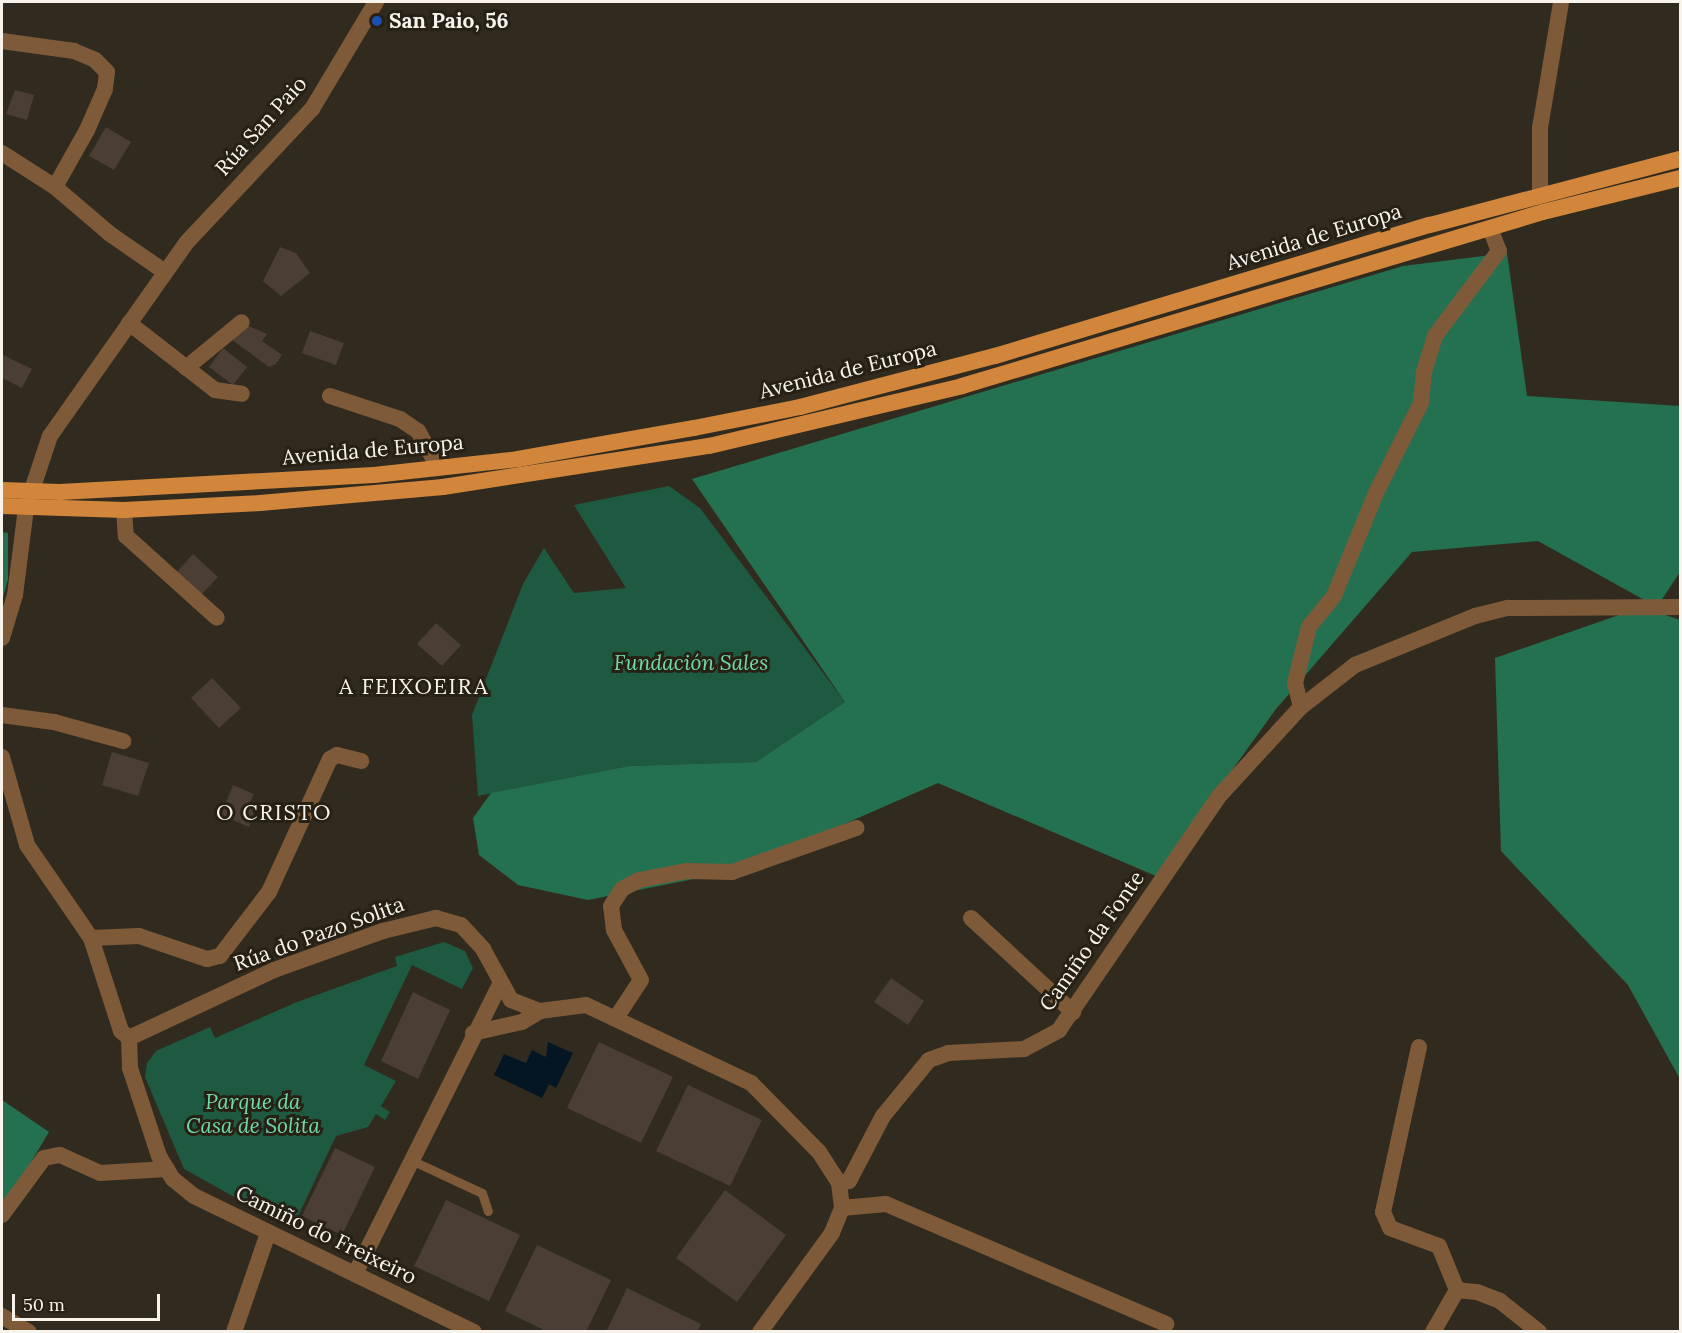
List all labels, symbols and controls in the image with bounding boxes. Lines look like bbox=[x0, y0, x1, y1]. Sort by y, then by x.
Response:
place label: San Paio, 56 bbox=[389, 8, 509, 34]
marker: San Paio, 56 bbox=[370, 14, 384, 28]
street label: Rúa San Paio bbox=[210, 71, 312, 181]
street label: Avenida de Europa bbox=[1223, 198, 1405, 276]
street label: Avenida de Europa bbox=[757, 336, 939, 404]
street label: Avenida de Europa bbox=[281, 430, 465, 470]
park label: Fundación Sales bbox=[614, 650, 768, 676]
district label: A FEIXOEIRA bbox=[339, 674, 489, 700]
district label: O CRISTO bbox=[216, 800, 332, 826]
street label: Camiño da Fonte bbox=[1034, 866, 1150, 1016]
street label: Rúa do Pazo Solita bbox=[230, 891, 408, 977]
park label: Parque da Casa de Solita bbox=[186, 1089, 320, 1139]
street label: Camiño do Freixeiro bbox=[231, 1180, 421, 1290]
scale bar bbox=[15, 1282, 164, 1320]
text: 50 m bbox=[23, 1293, 65, 1316]

